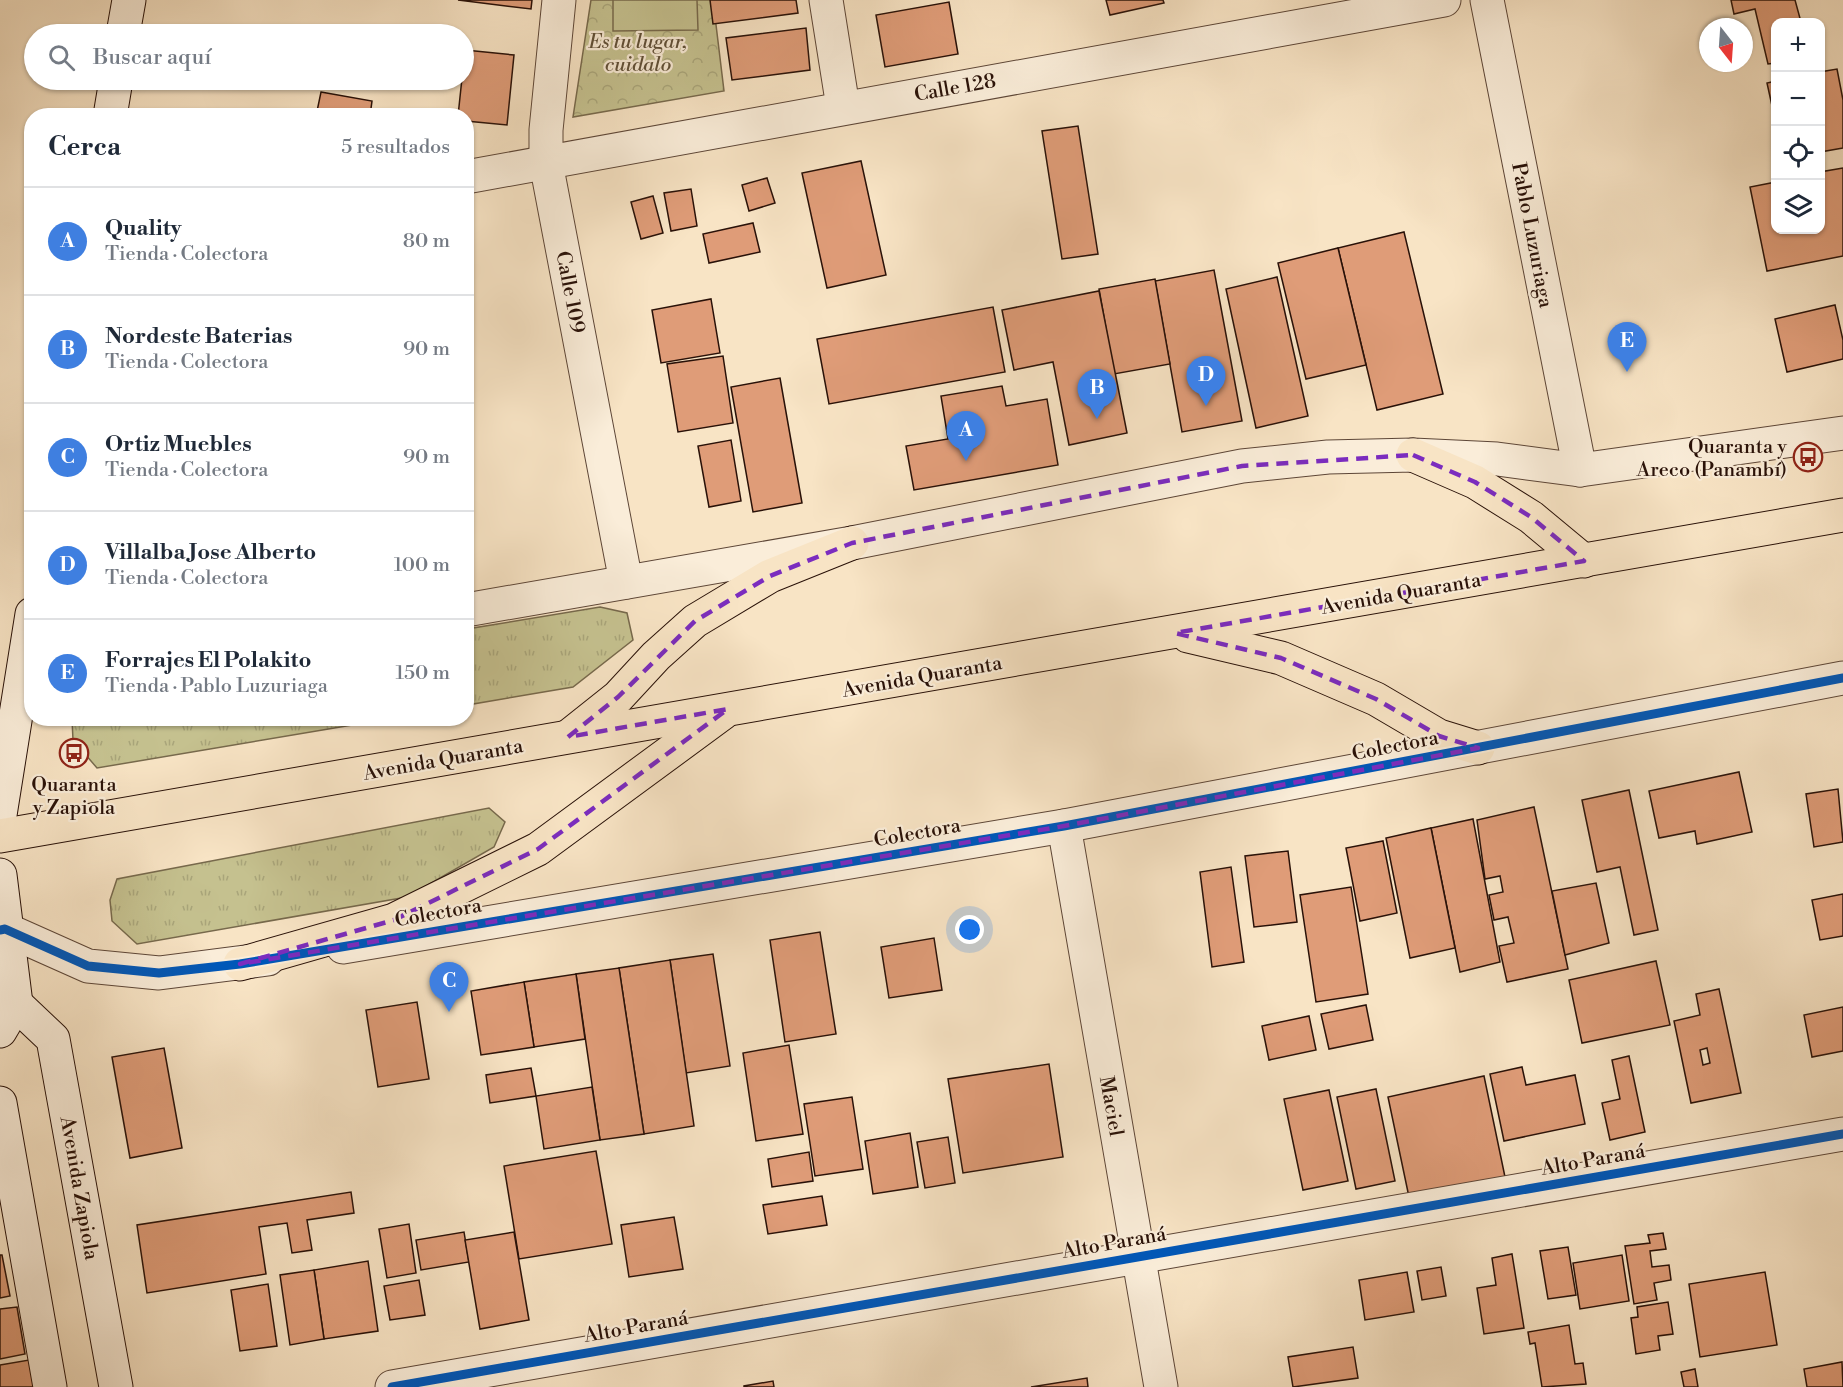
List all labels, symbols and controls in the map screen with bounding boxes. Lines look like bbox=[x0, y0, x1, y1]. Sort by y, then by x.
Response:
north arrow bbox=[1699, 18, 1753, 72]
map controls bbox=[1771, 18, 1825, 234]
button: + bbox=[1771, 18, 1825, 72]
search box bbox=[24, 24, 474, 90]
park label: Es tu lugar, cuidalo bbox=[588, 30, 687, 78]
icon: search bbox=[45, 41, 78, 74]
text: Buscar aquí bbox=[93, 44, 211, 71]
street label: Calle 128 bbox=[912, 69, 998, 108]
button: − bbox=[1771, 72, 1825, 126]
button: locate bbox=[1771, 126, 1825, 180]
text: Cerca bbox=[48, 131, 121, 163]
text: 5 resultados bbox=[341, 135, 450, 160]
street label: Pablo Luzuriaga bbox=[1505, 161, 1558, 311]
button: layers bbox=[1771, 180, 1825, 234]
text: Quality bbox=[105, 215, 182, 242]
text: A bbox=[60, 229, 75, 254]
text: 80 m bbox=[403, 229, 450, 254]
text: Tienda · Colectora bbox=[105, 242, 268, 267]
street label: Calle 109 bbox=[549, 249, 590, 336]
pin: E bbox=[1608, 322, 1646, 372]
text: Nordeste Baterias bbox=[105, 323, 292, 350]
text: B bbox=[60, 337, 75, 362]
text: 90 m bbox=[403, 337, 450, 362]
text: Tienda · Colectora bbox=[105, 350, 268, 375]
pin: D bbox=[1186, 356, 1226, 406]
pin: B bbox=[1078, 370, 1116, 419]
pin: A bbox=[946, 412, 986, 461]
text: Ortiz Muebles bbox=[105, 431, 252, 458]
place label: Quaranta y Areco (Panambí) bbox=[1636, 435, 1787, 483]
bus stop icon: Quaranta y Areco (Panambí) bbox=[1792, 441, 1824, 473]
text: C bbox=[60, 445, 75, 470]
text: 90 m bbox=[403, 445, 450, 470]
text: Tienda · Colectora bbox=[105, 458, 268, 483]
text: Villalba Jose Alberto bbox=[105, 539, 316, 566]
text: D bbox=[60, 553, 75, 578]
text: 100 m bbox=[394, 553, 450, 578]
text: Tienda · Colectora bbox=[105, 566, 268, 591]
street label: Avenida Quaranta bbox=[1318, 568, 1484, 621]
text: Forrajes El Polakito bbox=[105, 647, 312, 674]
street label: Avenida Quaranta bbox=[839, 651, 1005, 704]
text: E bbox=[61, 661, 74, 686]
text: 150 m bbox=[395, 661, 450, 686]
text: Tienda · Pablo Luzuriaga bbox=[105, 674, 328, 699]
street label: Colectora bbox=[1350, 726, 1442, 767]
street label: Avenida Quaranta bbox=[360, 734, 526, 787]
bus stop icon: Quaranta y Zapiola bbox=[58, 737, 90, 769]
place label: Quaranta y Zapiola bbox=[31, 773, 118, 821]
street label: Colectora bbox=[872, 813, 964, 853]
street label: Colectora bbox=[393, 893, 485, 933]
your location bbox=[955, 915, 984, 944]
pin: C bbox=[430, 962, 468, 1012]
street label: Maciel bbox=[1093, 1074, 1128, 1138]
street label: Avenida Zapiola bbox=[53, 1114, 104, 1263]
street label: Alto Paraná bbox=[1538, 1139, 1648, 1182]
street label: Alto Paraná bbox=[1059, 1222, 1169, 1265]
street label: Alto Paraná bbox=[581, 1306, 691, 1349]

